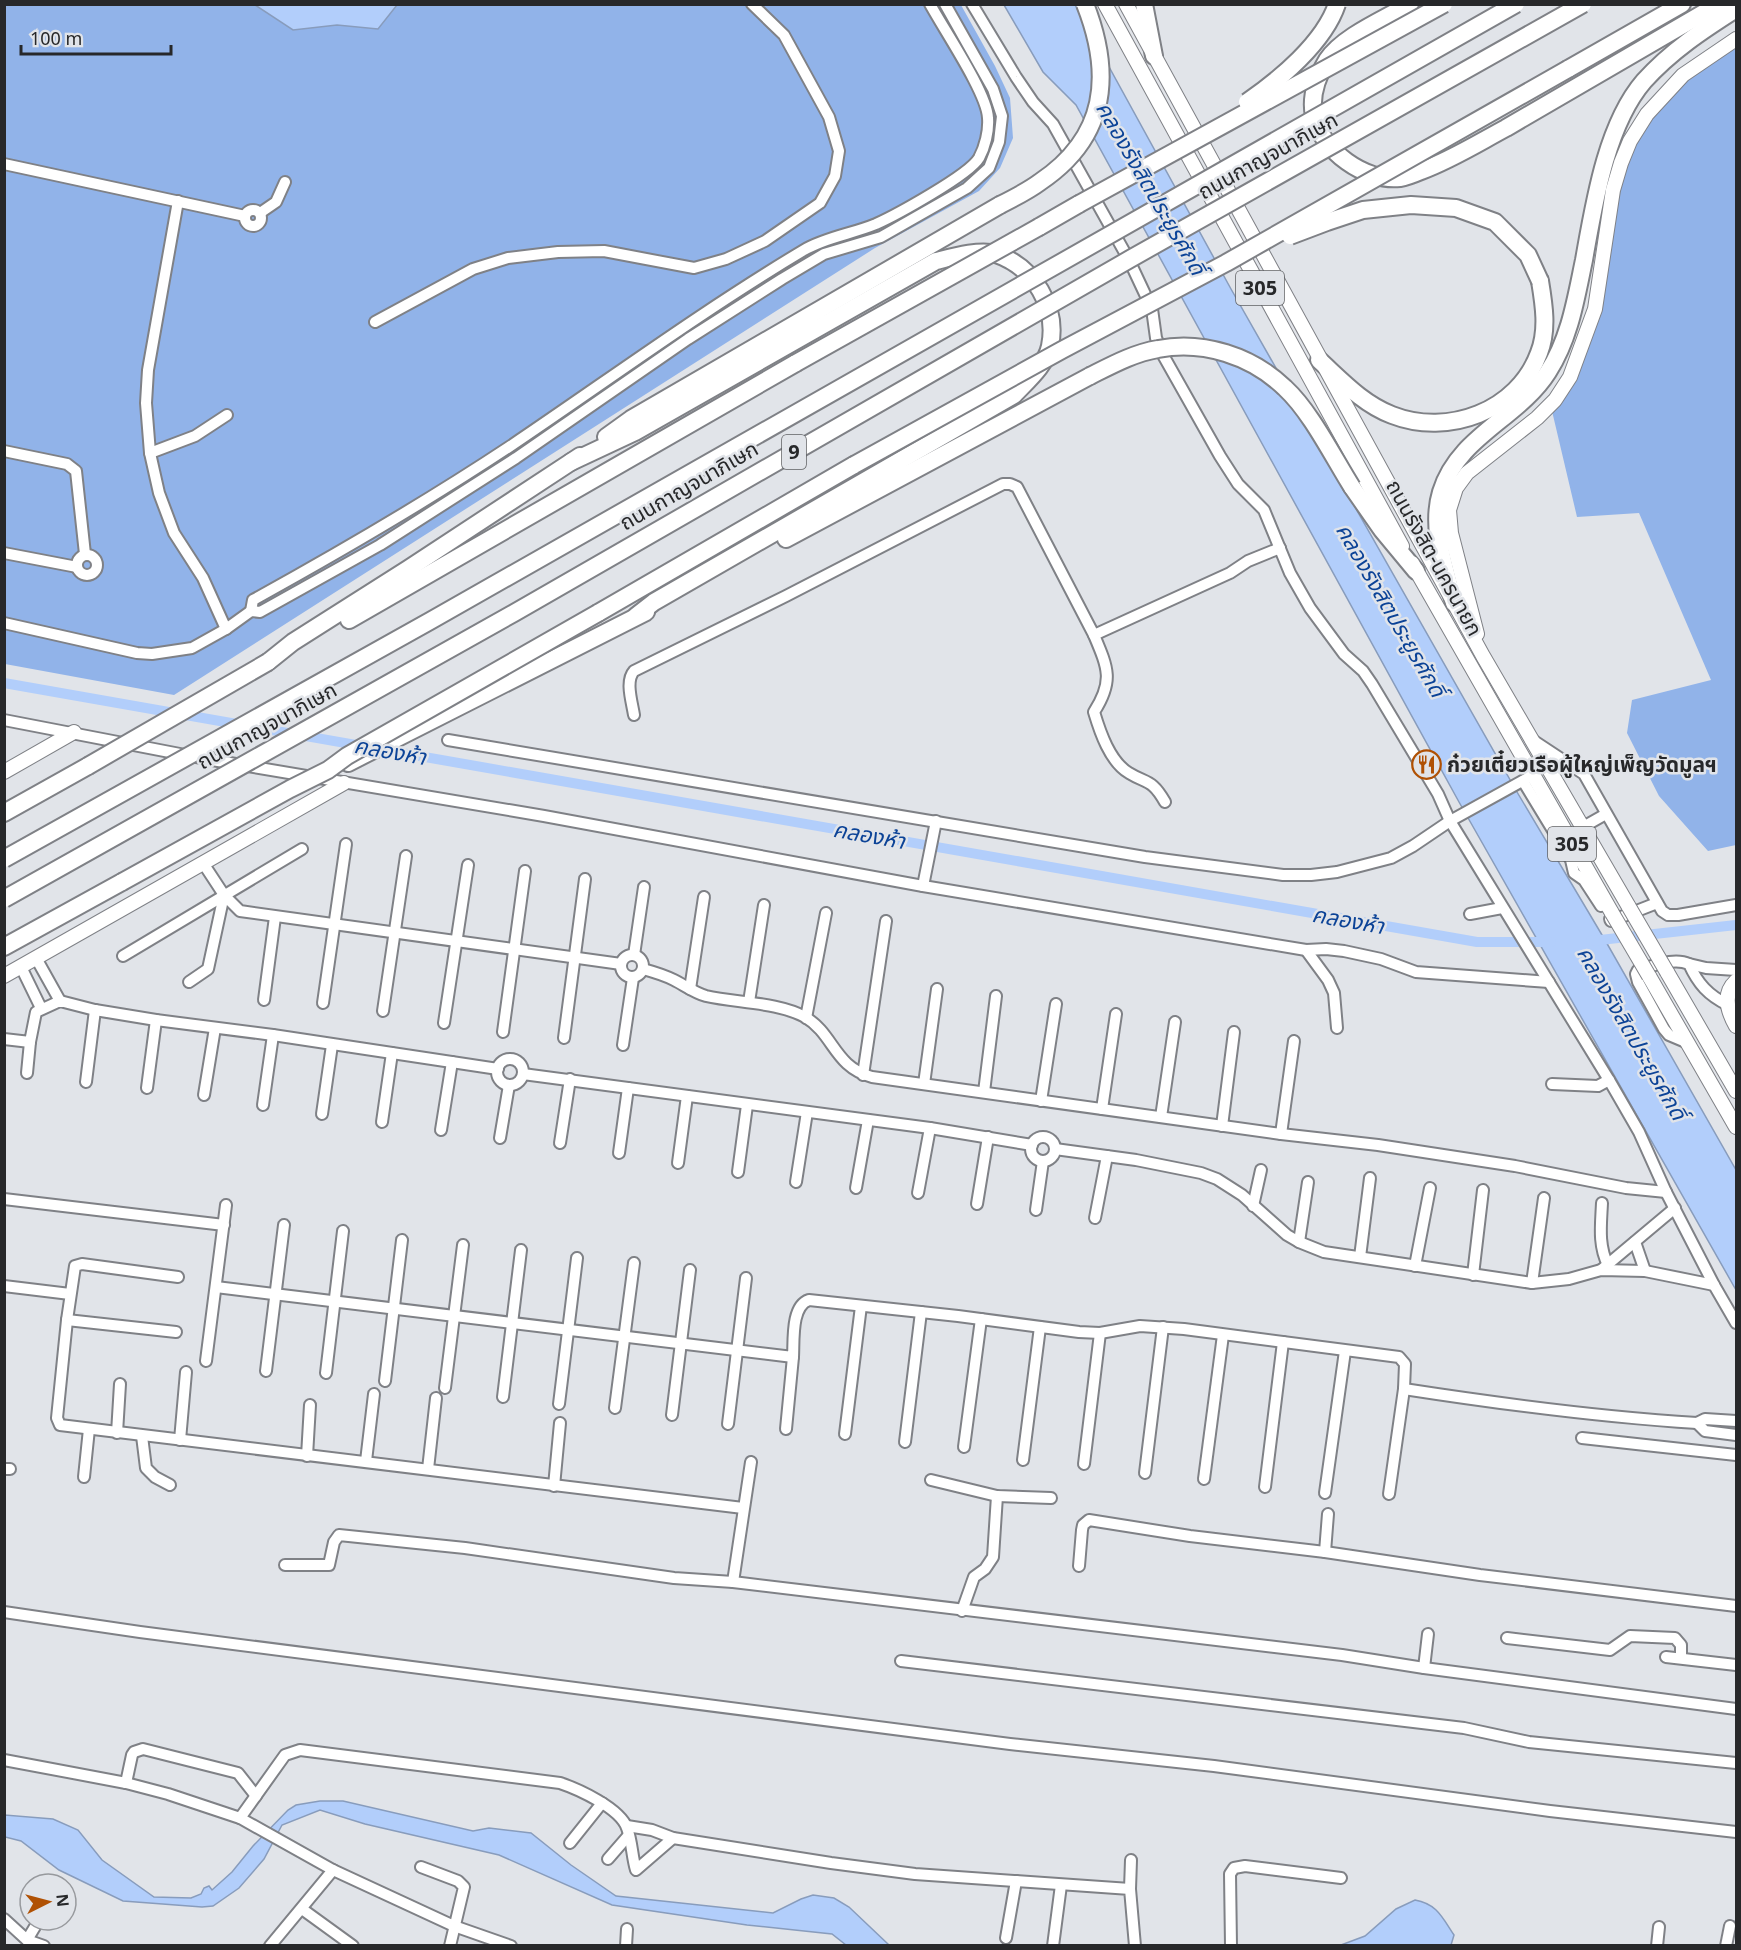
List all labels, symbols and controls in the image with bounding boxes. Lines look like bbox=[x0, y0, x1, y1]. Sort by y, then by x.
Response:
scale bar bbox=[21, 18, 171, 56]
text: 100 m bbox=[30, 26, 82, 50]
water label: คลองรังสิตประยูรศักดิ์ bbox=[1090, 95, 1217, 285]
street label: ถนนกาญจนาภิเษก bbox=[1193, 105, 1342, 205]
road number: 305 bbox=[1236, 271, 1284, 305]
street label: ถนนกาญจนาภิเษก bbox=[614, 434, 763, 536]
road number: 9 bbox=[782, 435, 806, 469]
street label: ถนนรังสิต-นครนายก bbox=[1380, 474, 1489, 641]
water label: คลองรังสิตประยูรศักดิ์ bbox=[1330, 517, 1457, 707]
street label: ถนนกาญจนาภิเษก bbox=[192, 675, 341, 775]
water label: คลองห้า bbox=[352, 729, 429, 771]
restaurant icon: ก๋วยเตี๋ยวเรือผู้ใหญ่เพ็ญวัดมูลฯ bbox=[1410, 749, 1442, 781]
place label: ก๋วยเตี๋ยวเรือผู้ใหญ่เพ็ญวัดมูลฯ bbox=[1447, 750, 1717, 778]
water label: คลองห้า bbox=[831, 813, 908, 855]
road number: 305 bbox=[1548, 827, 1596, 861]
water label: คลองห้า bbox=[1310, 898, 1387, 940]
water label: คลองรังสิตประยูรศักดิ์ bbox=[1571, 940, 1698, 1130]
north arrow bbox=[18, 1872, 78, 1932]
text: N bbox=[51, 1893, 75, 1908]

